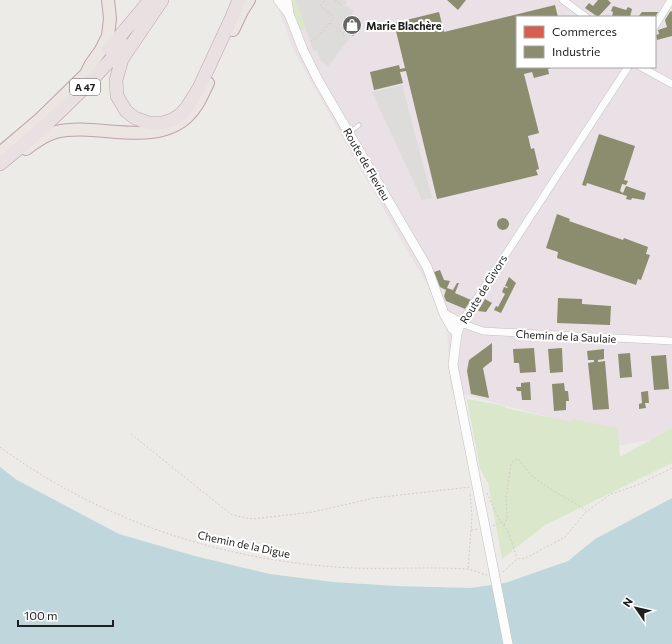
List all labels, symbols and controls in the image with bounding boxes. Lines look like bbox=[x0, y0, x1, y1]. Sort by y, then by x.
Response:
shop icon: Marie Blachère bbox=[341, 14, 363, 36]
legend bbox=[516, 16, 656, 68]
place label: Marie Blachère bbox=[366, 19, 442, 32]
text: Commerces bbox=[552, 24, 617, 38]
text: Industrie bbox=[552, 44, 600, 58]
road number: A 47 bbox=[70, 79, 100, 95]
street label: Route de Flevieu bbox=[341, 125, 393, 203]
street label: Route de Givors bbox=[457, 252, 509, 326]
street label: Chemin de la Saulaie bbox=[515, 327, 617, 345]
street label: Chemin de la Digue bbox=[197, 528, 292, 560]
north arrow bbox=[616, 588, 656, 628]
text: N bbox=[620, 595, 635, 609]
scale bar bbox=[18, 602, 113, 628]
text: 100 m bbox=[24, 608, 58, 622]

